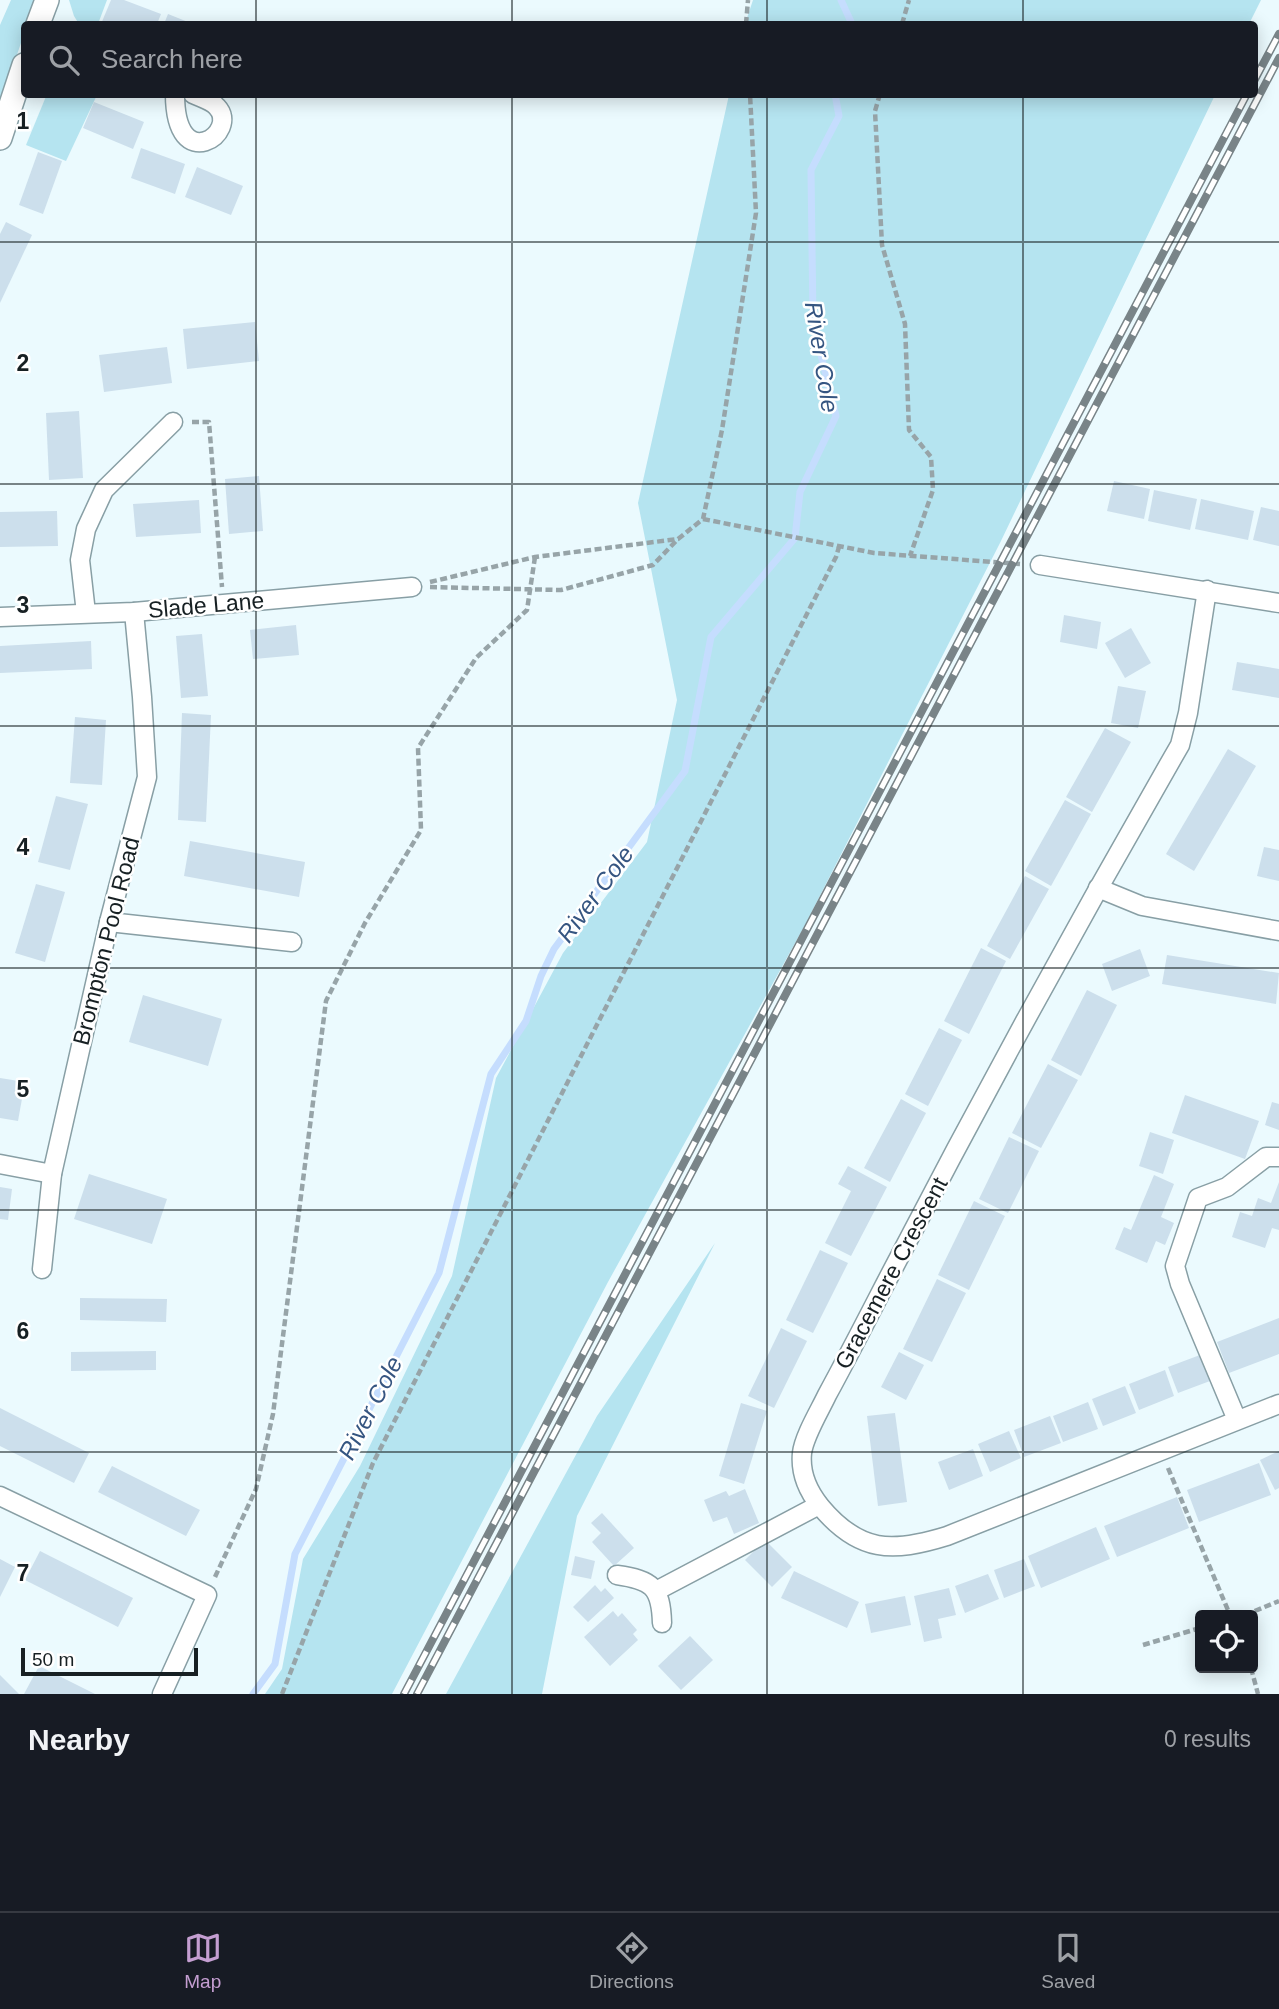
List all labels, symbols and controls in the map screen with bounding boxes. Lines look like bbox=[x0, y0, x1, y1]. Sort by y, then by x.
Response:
search box bbox=[21, 21, 1258, 98]
icon: search bbox=[45, 41, 83, 79]
text: Search here bbox=[101, 44, 243, 74]
text: 1 bbox=[17, 108, 30, 134]
water label: River Cole bbox=[800, 300, 844, 414]
text: 2 bbox=[17, 350, 29, 376]
street label: Slade Lane bbox=[147, 587, 265, 623]
text: 3 bbox=[17, 592, 29, 618]
text: 4 bbox=[17, 834, 30, 860]
street label: Brompton Pool Road bbox=[68, 834, 144, 1048]
water label: River Cole bbox=[551, 841, 639, 947]
text: 5 bbox=[17, 1076, 30, 1102]
street label: Gracemere Crescent bbox=[829, 1172, 953, 1373]
text: 6 bbox=[17, 1318, 29, 1344]
water label: River Cole bbox=[333, 1352, 407, 1464]
text: 7 bbox=[17, 1560, 29, 1586]
map controls bbox=[1195, 1610, 1258, 1673]
button: locate bbox=[1195, 1610, 1258, 1673]
scale bar bbox=[21, 1645, 198, 1677]
text: 50 m bbox=[32, 1649, 74, 1670]
text: Nearby bbox=[28, 1723, 130, 1756]
text: 0 results bbox=[1164, 1726, 1251, 1752]
tab: Map bbox=[184, 1929, 222, 1993]
tab: Directions bbox=[589, 1929, 674, 1993]
tab: Saved bbox=[1041, 1929, 1095, 1993]

